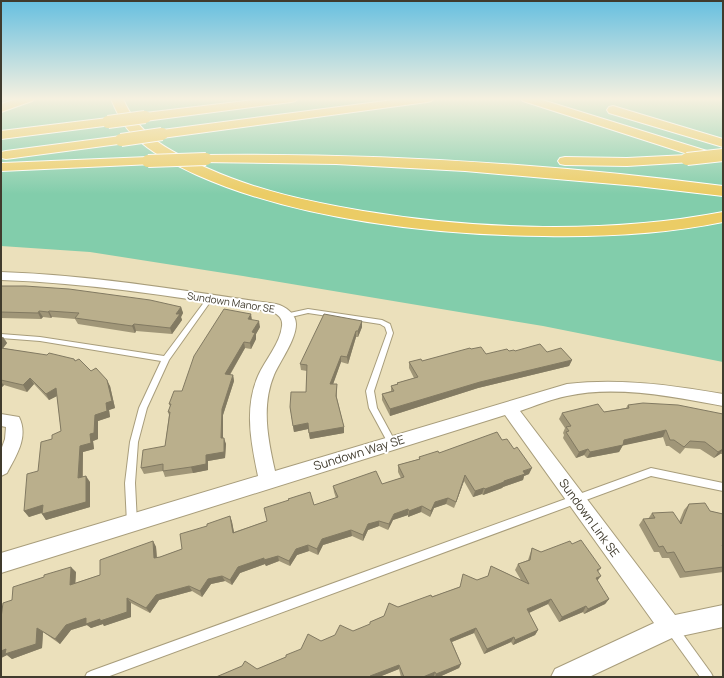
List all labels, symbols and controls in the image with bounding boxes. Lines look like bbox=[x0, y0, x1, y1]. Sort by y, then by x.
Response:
street label: Sundown Manor SE bbox=[186, 288, 276, 316]
street label: Sundown Way SE bbox=[311, 431, 407, 474]
street label: Sundown Link SE bbox=[555, 475, 624, 560]

